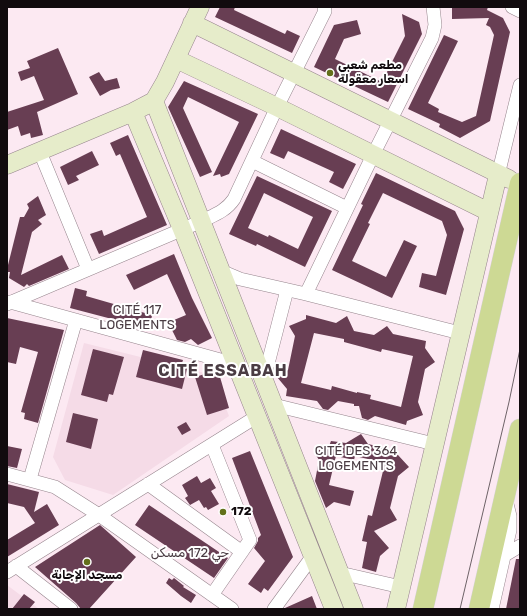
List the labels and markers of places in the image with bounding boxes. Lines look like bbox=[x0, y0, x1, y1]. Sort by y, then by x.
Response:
place label: مطعم شعبي اسعار معقولة bbox=[338, 59, 408, 87]
marker: مطعم شعبي اسعار معقولة bbox=[325, 68, 335, 78]
place label: 172 bbox=[231, 505, 252, 519]
marker: 172 bbox=[218, 507, 228, 517]
marker: مسجد الإجابة bbox=[82, 557, 92, 567]
place label: مسجد الإجابة bbox=[52, 569, 122, 583]

